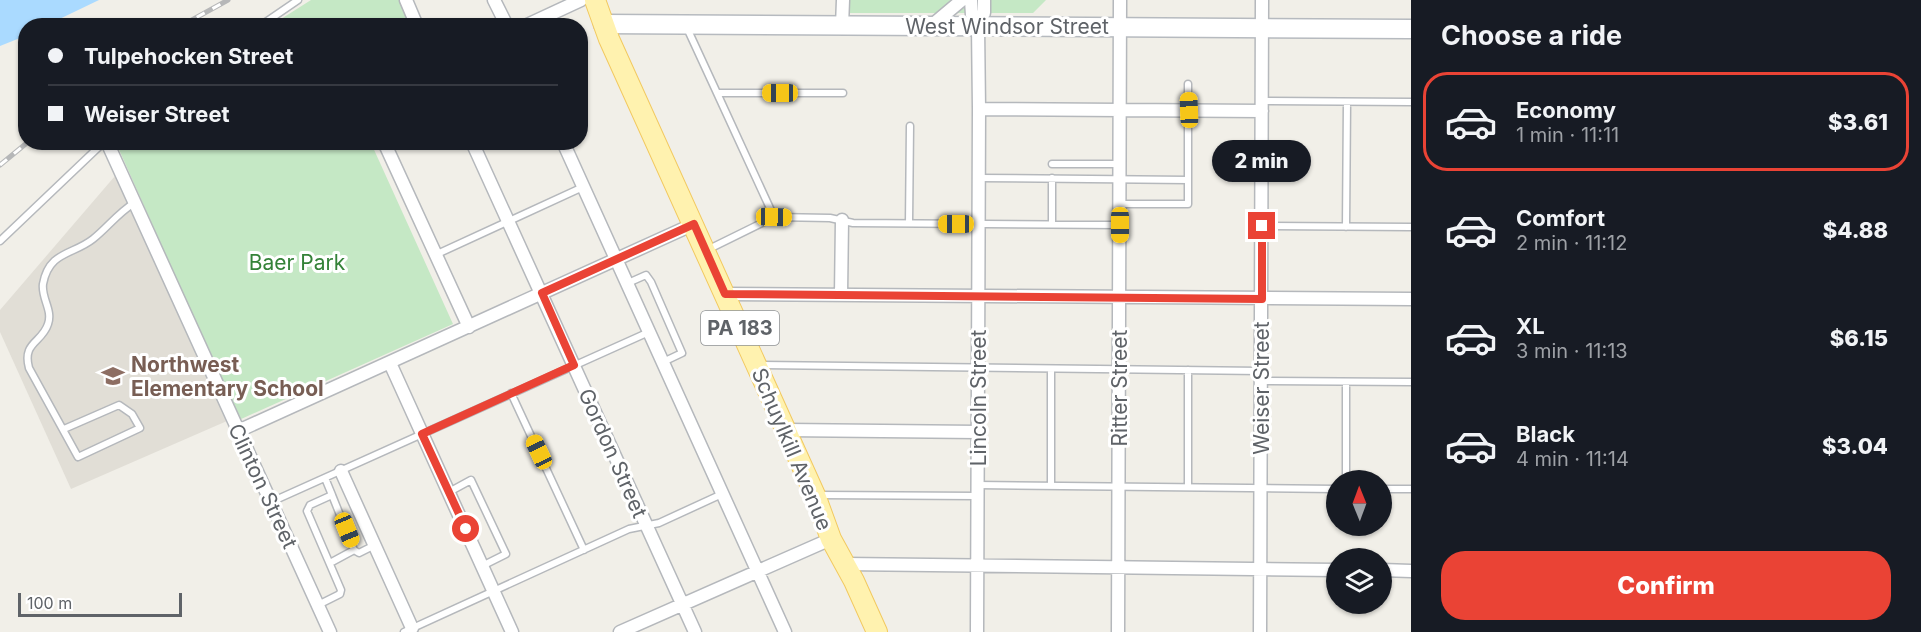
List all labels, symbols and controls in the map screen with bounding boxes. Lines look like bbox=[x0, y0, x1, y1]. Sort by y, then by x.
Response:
street label: West Windsor Street bbox=[905, 14, 1109, 39]
text: Choose a ride bbox=[1441, 19, 1622, 52]
text: Tulpehocken Street bbox=[84, 43, 293, 69]
car bbox=[762, 84, 798, 102]
car bbox=[1179, 92, 1199, 128]
icon: car bbox=[1444, 95, 1498, 149]
text: Economy bbox=[1516, 97, 1616, 123]
text: Weiser Street bbox=[84, 101, 230, 127]
text: $3.61 bbox=[1828, 109, 1888, 135]
text: 1 min · 11:11 bbox=[1516, 123, 1619, 147]
callout: 2 min bbox=[1212, 139, 1312, 181]
text: 2 min bbox=[1234, 149, 1289, 173]
icon: car bbox=[1444, 203, 1498, 257]
text: Comfort bbox=[1516, 205, 1605, 231]
car bbox=[1111, 207, 1129, 243]
car bbox=[756, 208, 792, 226]
route end bbox=[1248, 212, 1275, 239]
car bbox=[938, 215, 974, 233]
text: $4.88 bbox=[1823, 217, 1888, 243]
text: 2 min · 11:12 bbox=[1516, 231, 1627, 255]
park label: Baer Park bbox=[249, 250, 346, 275]
road number: PA 183 bbox=[701, 311, 779, 345]
icon: car bbox=[1444, 311, 1498, 365]
text: XL bbox=[1516, 313, 1545, 339]
street label: Weiser Street bbox=[1249, 321, 1274, 455]
text: $6.15 bbox=[1830, 325, 1888, 351]
street label: Ritter Street bbox=[1107, 329, 1132, 446]
street label: Lincoln Street bbox=[966, 330, 991, 466]
text: 3 min · 11:13 bbox=[1516, 339, 1628, 363]
place label: Northwest Elementary School bbox=[131, 352, 324, 401]
school or university icon: Northwest Elementary School bbox=[100, 363, 126, 389]
street label: Schuylkill Avenue bbox=[747, 364, 837, 534]
street label: Gordon Street bbox=[573, 384, 653, 522]
icon: car bbox=[1444, 419, 1498, 473]
street label: Clinton Street bbox=[223, 420, 303, 552]
text: Black bbox=[1516, 421, 1575, 447]
car bbox=[523, 432, 555, 472]
text: $3.04 bbox=[1822, 433, 1888, 459]
text: 4 min · 11:14 bbox=[1516, 447, 1629, 471]
north arrow bbox=[1326, 470, 1392, 536]
map controls bbox=[1326, 470, 1392, 614]
car bbox=[332, 510, 362, 550]
route start bbox=[452, 515, 479, 542]
button: layers bbox=[1326, 548, 1392, 614]
button: Confirm bbox=[1441, 551, 1891, 620]
scale bar bbox=[18, 590, 182, 618]
text: 100 m bbox=[27, 593, 72, 613]

